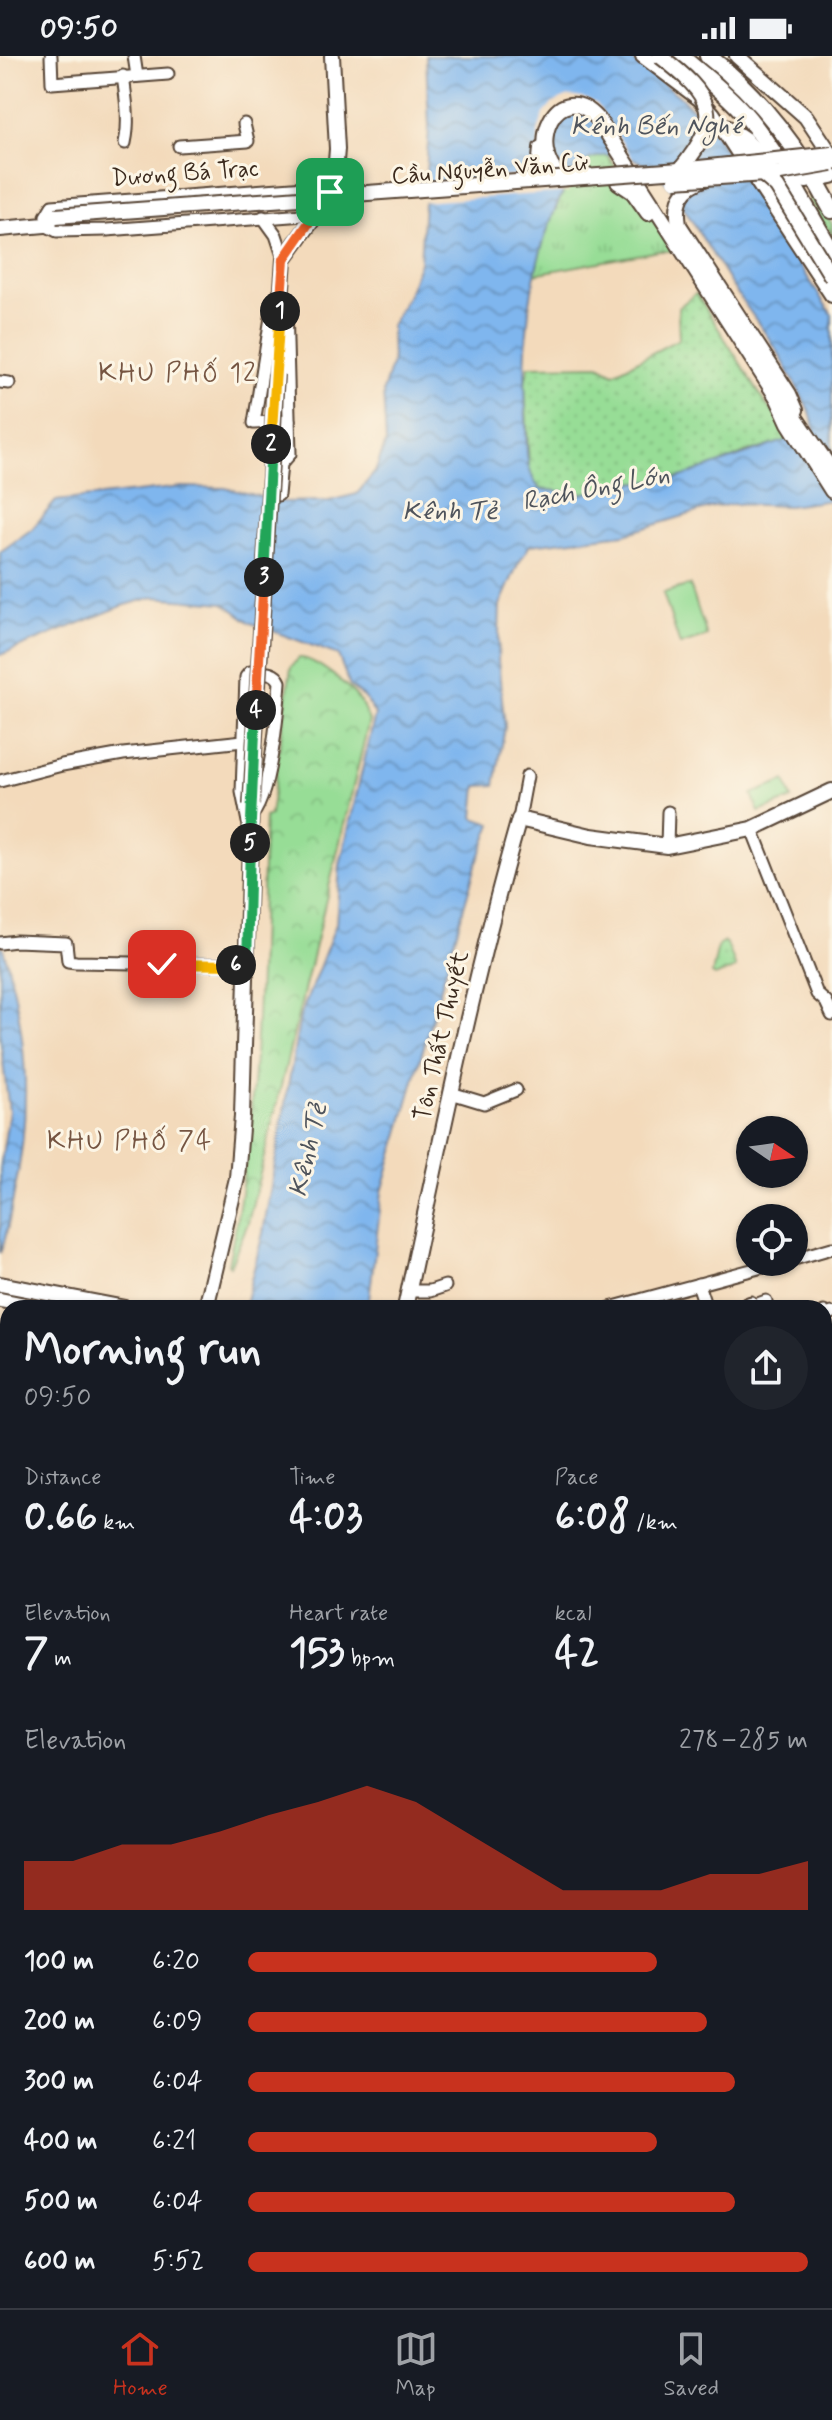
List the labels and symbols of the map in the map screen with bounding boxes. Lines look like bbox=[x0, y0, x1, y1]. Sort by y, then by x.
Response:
water label: Kênh Bến Nghé bbox=[571, 110, 745, 146]
street label: Cầu Nguyễn Văn Cừ bbox=[391, 148, 590, 195]
street label: Dương Bá Trạc bbox=[110, 153, 260, 198]
pin bbox=[296, 158, 364, 226]
pin: 1 bbox=[260, 291, 300, 331]
district label: KHU PHỐ 12 bbox=[98, 357, 258, 391]
pin: 2 bbox=[251, 424, 291, 464]
water label: Rạch Ông Lớn bbox=[519, 458, 673, 523]
water label: Kênh Tẻ bbox=[402, 495, 499, 529]
pin: 3 bbox=[244, 557, 284, 597]
pin: 4 bbox=[236, 690, 276, 730]
pin: 5 bbox=[230, 823, 270, 863]
pin bbox=[128, 930, 196, 998]
pin: 6 bbox=[216, 945, 256, 985]
street label: Tôn Thất Thuyết bbox=[407, 948, 477, 1124]
water label: Kênh Tẻ bbox=[282, 1099, 337, 1200]
north arrow bbox=[736, 1116, 808, 1188]
district label: KHU PHỐ 74 bbox=[47, 1125, 213, 1159]

